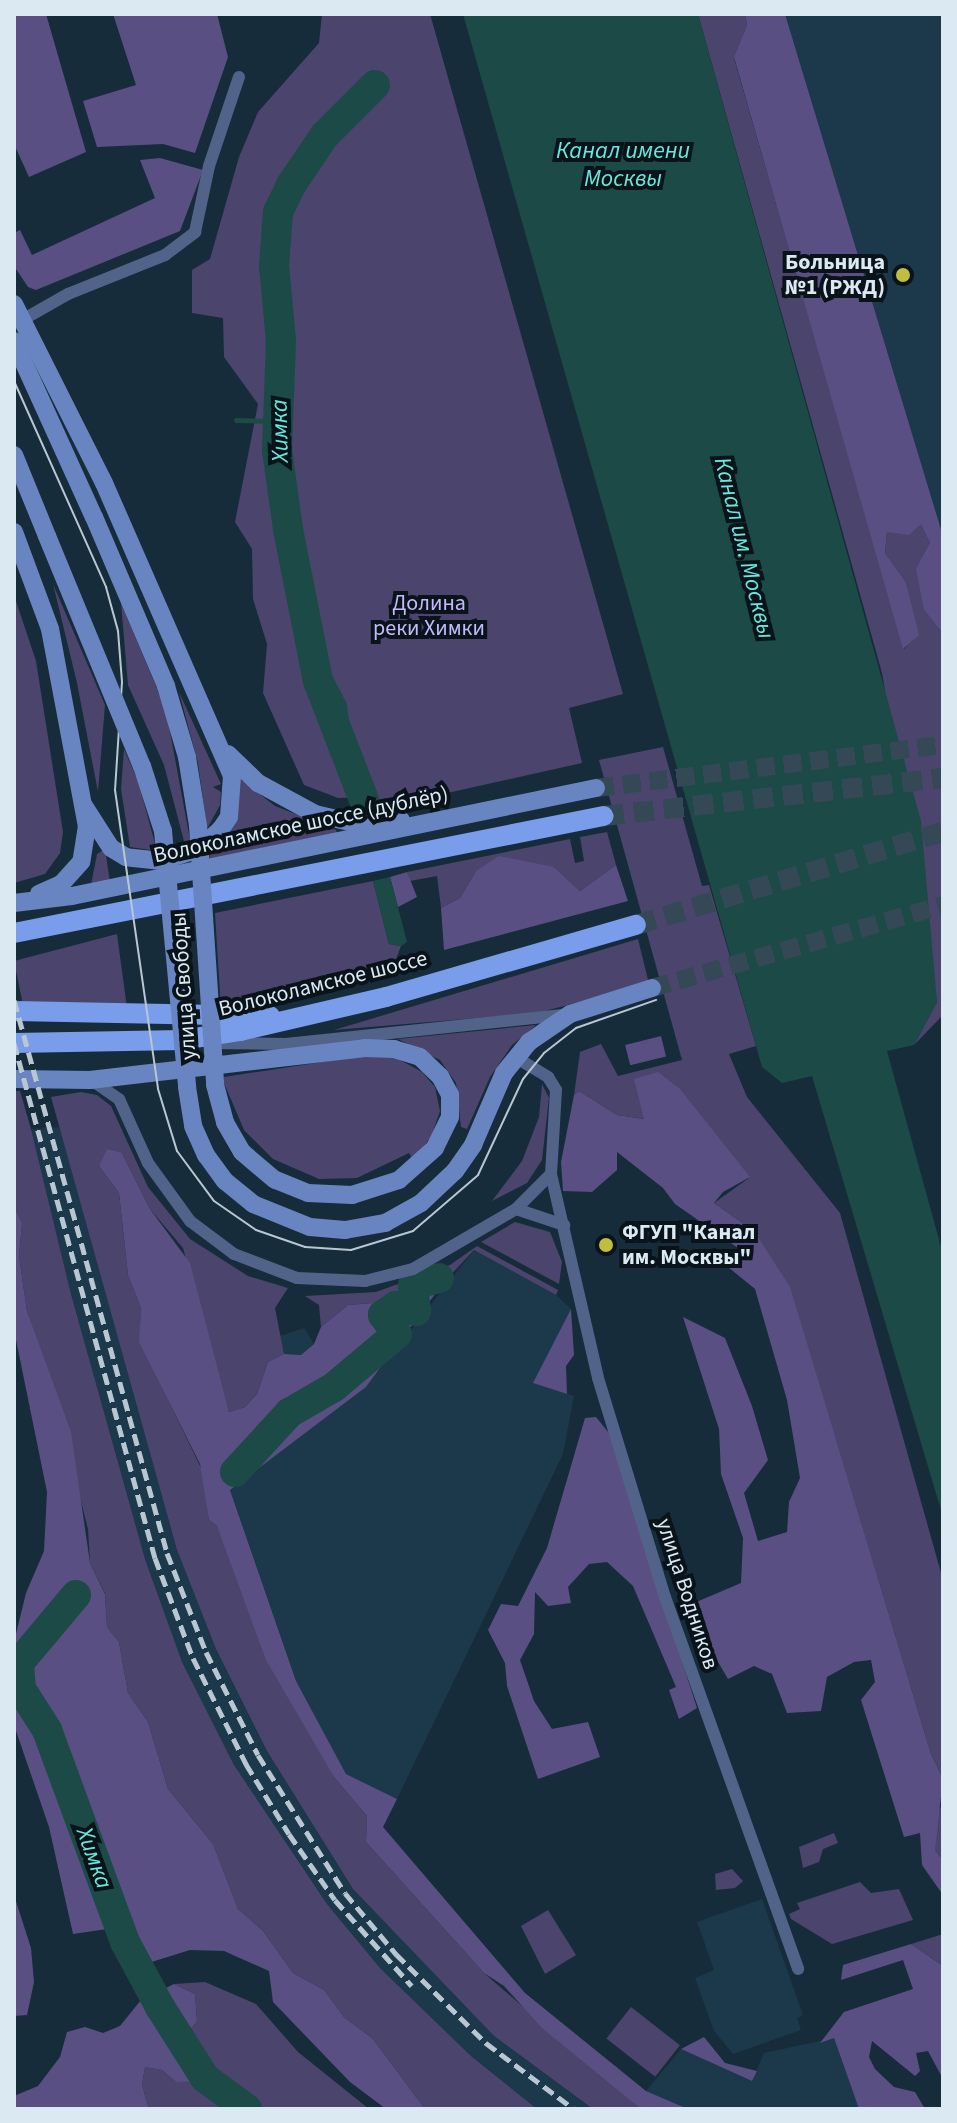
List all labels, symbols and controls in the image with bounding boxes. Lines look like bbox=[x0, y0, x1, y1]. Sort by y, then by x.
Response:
water label: Канал имени Москвы bbox=[556, 137, 690, 193]
place label: Больница №1 (РЖД) bbox=[784, 249, 885, 300]
marker: Больница №1 (РЖД) bbox=[892, 264, 914, 286]
water label: Химка bbox=[265, 399, 295, 463]
water label: Канал им. Москвы bbox=[708, 454, 780, 642]
park label: Долина реки Химки bbox=[373, 590, 485, 642]
street label: Волоколамское шоссе (дублёр) bbox=[151, 781, 451, 869]
street label: улица Свободы bbox=[166, 911, 202, 1061]
street label: Волоколамское шоссе bbox=[216, 945, 430, 1023]
place label: ФГУП "Канал им. Москвы" bbox=[622, 1219, 755, 1270]
marker: ФГУП "Канал им. Москвы" bbox=[597, 1236, 615, 1254]
street label: улица Водников bbox=[650, 1515, 724, 1673]
water label: Химка bbox=[70, 1823, 118, 1893]

